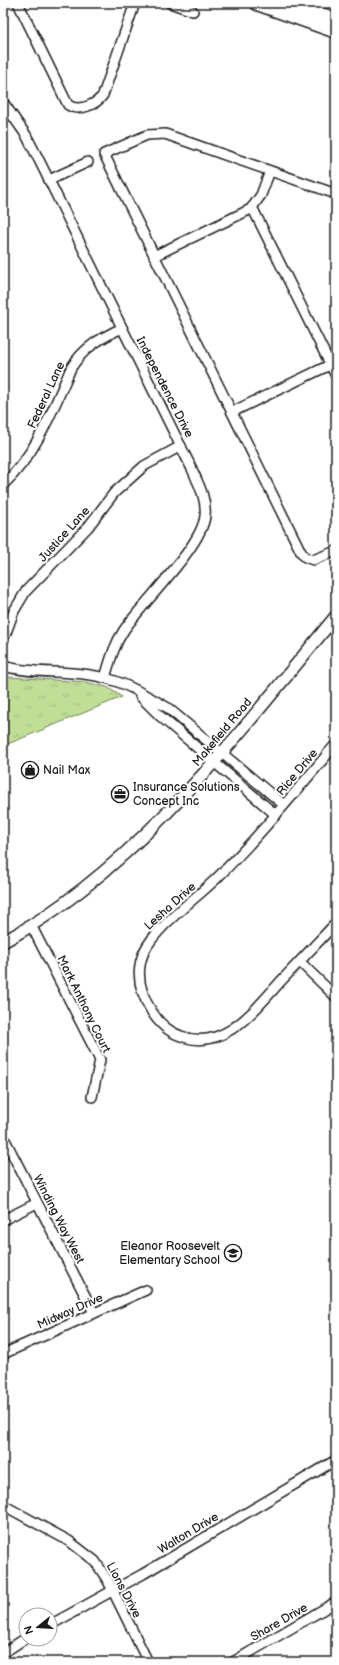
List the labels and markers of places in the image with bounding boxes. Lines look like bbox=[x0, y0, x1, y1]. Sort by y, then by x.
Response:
shop icon: Nail Max bbox=[20, 760, 40, 780]
place label: Nail Max bbox=[43, 763, 91, 778]
place label: Insurance Solutions Concept Inc bbox=[133, 780, 240, 809]
office icon: Insurance Solutions Concept Inc bbox=[110, 784, 130, 804]
place label: Eleanor Roosevelt Elementary School bbox=[119, 1239, 220, 1268]
school or university icon: Eleanor Roosevelt Elementary School bbox=[223, 1243, 243, 1263]

